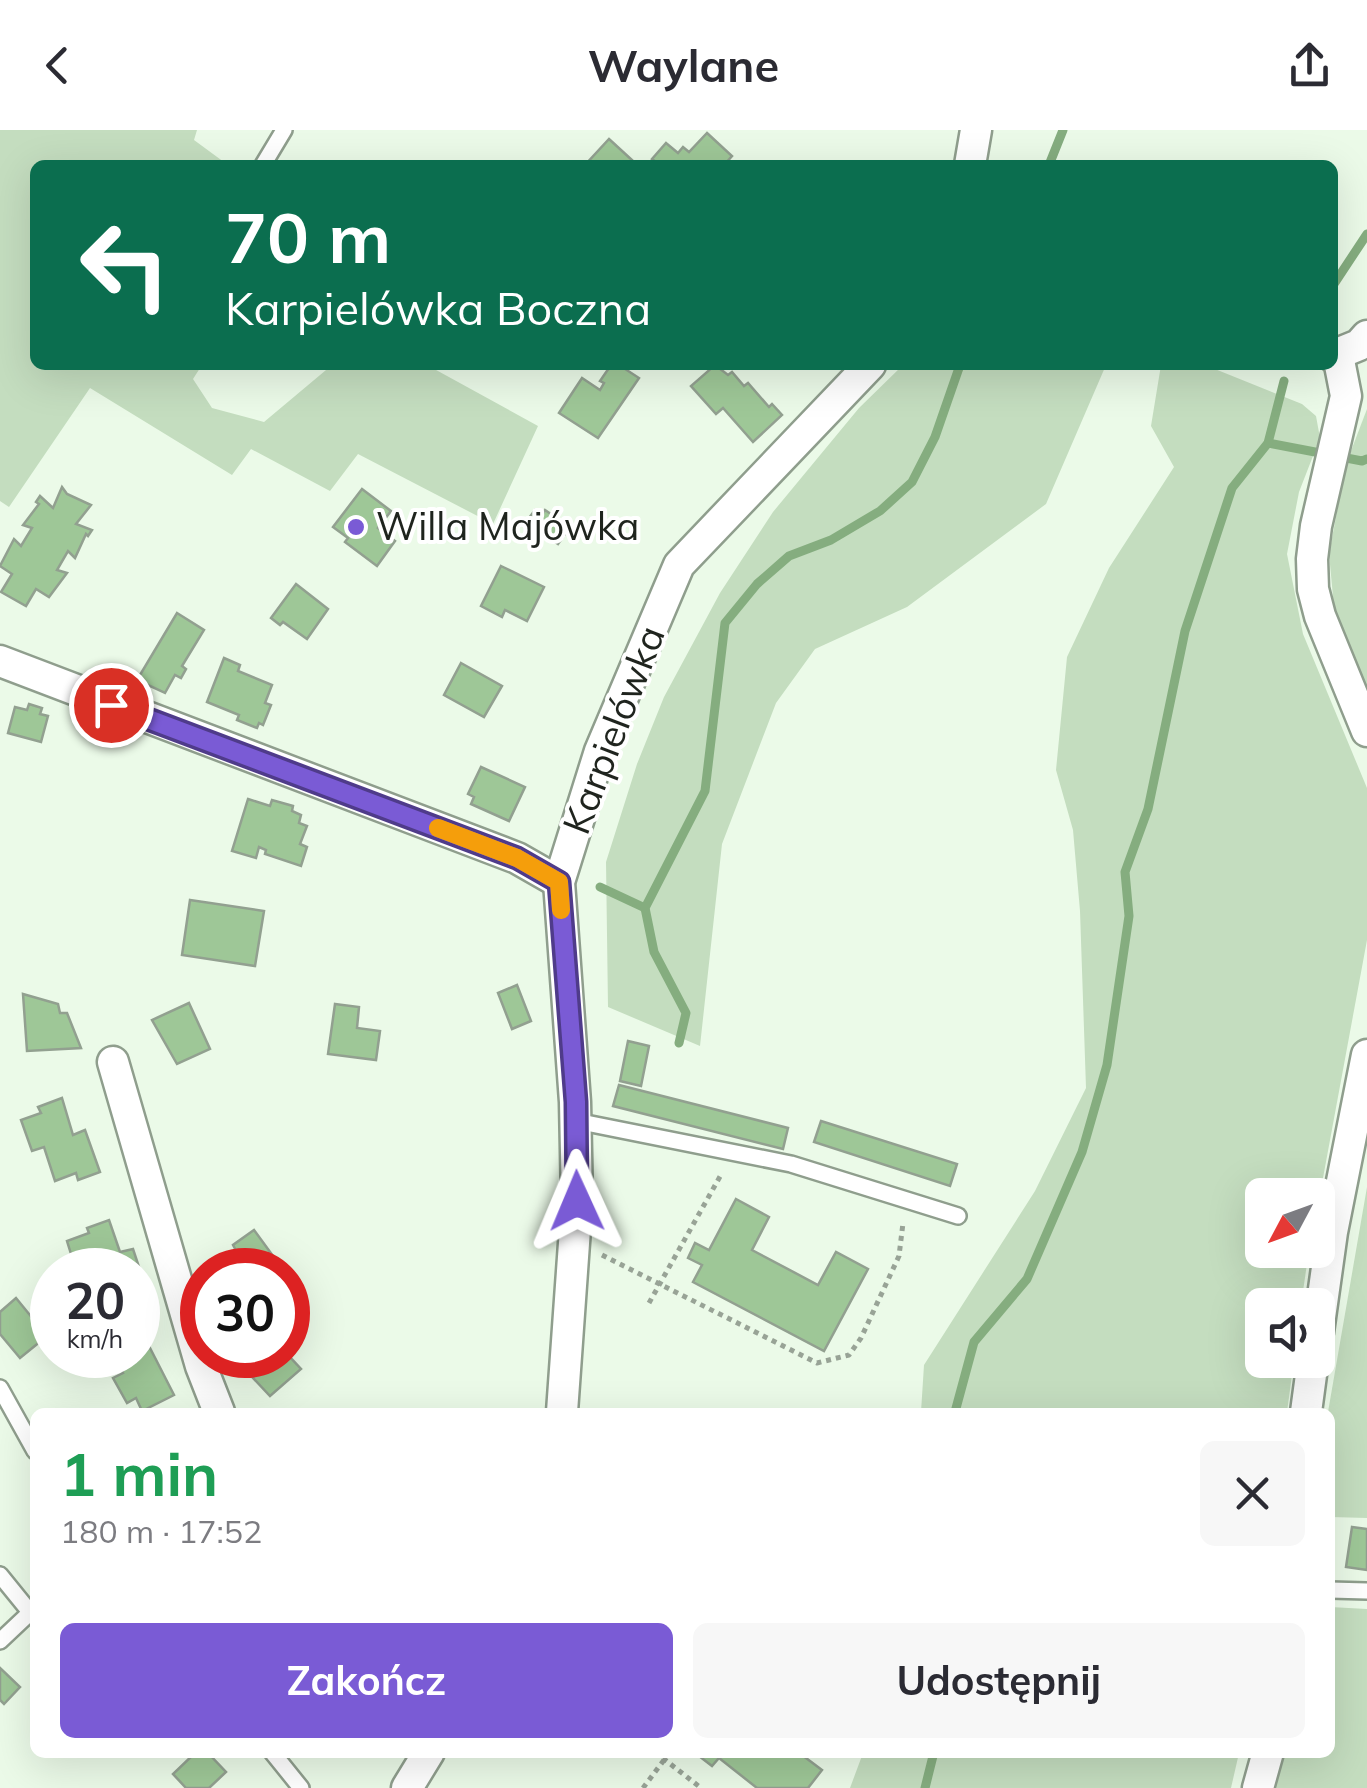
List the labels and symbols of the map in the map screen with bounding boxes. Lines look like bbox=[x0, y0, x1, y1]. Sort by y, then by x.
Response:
place label: Willa Majówka bbox=[376, 502, 639, 550]
marker: Willa Majówka bbox=[345, 516, 367, 538]
street label: Karpielówka bbox=[551, 619, 675, 840]
pin bbox=[69, 663, 154, 748]
position arrow bbox=[525, 1149, 629, 1253]
north arrow bbox=[1245, 1178, 1335, 1268]
speed limit sign: 30 bbox=[180, 1248, 310, 1378]

